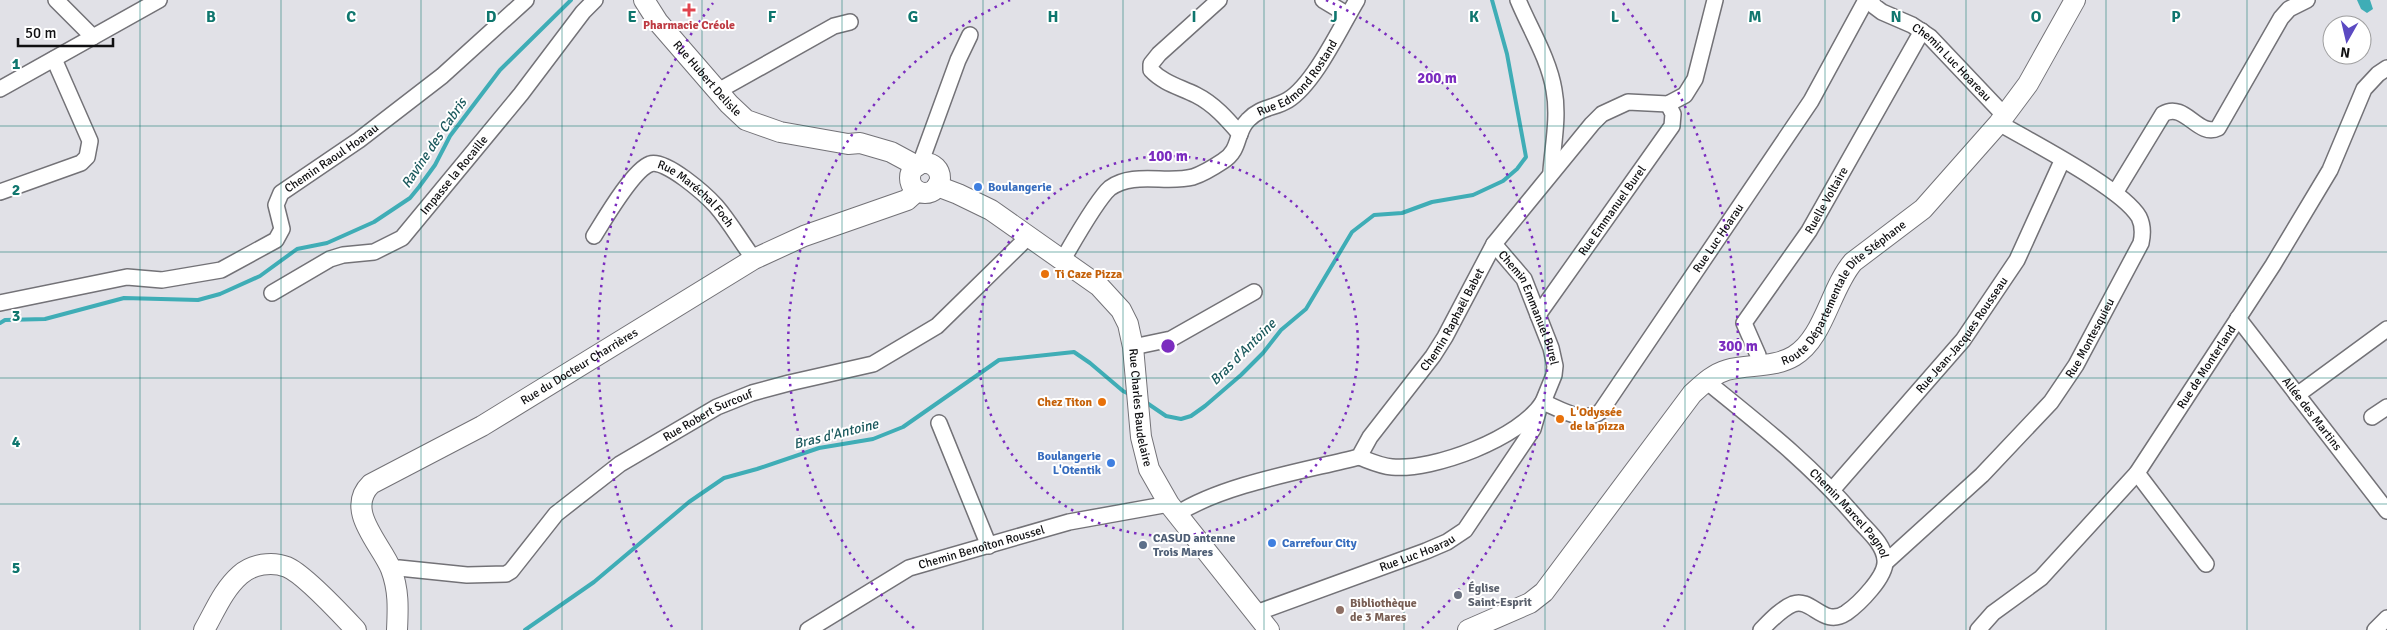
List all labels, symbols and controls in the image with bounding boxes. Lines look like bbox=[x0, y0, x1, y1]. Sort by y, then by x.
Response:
marker: Pharmacie Créole bbox=[683, 4, 695, 16]
text: B bbox=[206, 7, 216, 27]
text: C bbox=[346, 7, 356, 27]
text: D bbox=[486, 7, 497, 27]
text: E bbox=[627, 7, 637, 27]
text: F bbox=[768, 7, 777, 27]
text: G bbox=[908, 7, 918, 27]
text: H bbox=[1048, 7, 1058, 27]
text: I bbox=[1191, 7, 1197, 27]
text: J bbox=[1330, 7, 1338, 27]
text: K bbox=[1469, 7, 1479, 27]
text: L bbox=[1611, 7, 1620, 27]
text: M bbox=[1748, 7, 1762, 27]
text: N bbox=[1890, 7, 1902, 27]
text: O bbox=[2031, 7, 2042, 27]
text: P bbox=[2171, 7, 2181, 27]
scale bar bbox=[18, 15, 112, 47]
north arrow bbox=[2322, 15, 2372, 65]
place label: Pharmacie Créole bbox=[643, 18, 735, 33]
street label: Chemin Luc Hoareau bbox=[1909, 20, 1995, 105]
text: 50 m bbox=[25, 24, 56, 42]
street label: Rue Hubert Delisle bbox=[670, 37, 745, 119]
street label: Rue Edmond Rostand bbox=[1254, 37, 1341, 119]
text: N bbox=[2339, 43, 2351, 61]
text: 1 bbox=[12, 54, 21, 74]
text: 200 m bbox=[1417, 69, 1457, 87]
water label: Ravine des Cabris bbox=[398, 93, 471, 191]
street label: Chemin Raoul Hoarau bbox=[282, 120, 382, 196]
street label: Impasse la Rocaille bbox=[417, 132, 491, 218]
text: 100 m bbox=[1148, 147, 1188, 165]
street label: Rue Maréchal Foch bbox=[656, 157, 737, 230]
street label: Rue Emmanuel Burel bbox=[1575, 162, 1649, 259]
street label: Ruelle Voltaire bbox=[1802, 164, 1851, 236]
text: 2 bbox=[12, 180, 20, 200]
place label: Boulangerie bbox=[988, 180, 1052, 195]
marker: Boulangerie bbox=[972, 181, 984, 193]
street label: Rue Luc Hoarau bbox=[1689, 201, 1747, 276]
street label: Route Départementale Dite Stéphane bbox=[1779, 217, 1909, 369]
street label: Chemin Emmanuel Burel bbox=[1495, 247, 1562, 367]
street label: Chemin Raphaël Babet bbox=[1417, 266, 1487, 374]
place label: Ti Caze Pizza bbox=[1055, 267, 1122, 282]
marker: Ti Caze Pizza bbox=[1039, 268, 1051, 280]
street label: Rue Jean-Jacques Rousseau bbox=[1913, 274, 2011, 396]
street label: Rue Montesquieu bbox=[2062, 296, 2118, 381]
text: 3 bbox=[12, 306, 20, 326]
water label: Bras d'Antoine bbox=[1206, 315, 1280, 389]
street label: Rue de Monterland bbox=[2174, 322, 2239, 412]
street label: Rue du Docteur Charrières bbox=[518, 325, 641, 408]
centre of rings bbox=[1159, 337, 1177, 355]
text: 300 m bbox=[1718, 337, 1758, 355]
street label: Rue Charles Baudelaire bbox=[1126, 348, 1156, 468]
street label: Allée des Martins bbox=[2279, 374, 2345, 454]
street label: Rue Robert Surcouf bbox=[660, 386, 756, 445]
place label: Chez Titon bbox=[1037, 395, 1092, 410]
marker: Chez Titon bbox=[1096, 396, 1108, 408]
place label: L'Odyssée de la pizza bbox=[1570, 405, 1625, 434]
marker: L'Odyssée de la pizza bbox=[1554, 413, 1566, 425]
water label: Bras d'Antoine bbox=[792, 415, 881, 453]
text: 4 bbox=[12, 432, 21, 452]
place label: Boulangerie L'Otentik bbox=[1037, 449, 1102, 478]
marker: Boulangerie L'Otentik bbox=[1105, 457, 1117, 469]
street label: Chemin Marcel Pagnol bbox=[1806, 465, 1892, 560]
street label: Chemin Benoîton Roussel bbox=[917, 522, 1047, 572]
place label: CASUD antenne Trois Mares bbox=[1153, 531, 1236, 560]
street label: Rue Luc Hoarau bbox=[1377, 531, 1458, 575]
place label: Carrefour City bbox=[1282, 536, 1357, 551]
marker: Carrefour City bbox=[1266, 537, 1278, 549]
marker: CASUD antenne Trois Mares bbox=[1137, 539, 1149, 551]
text: 5 bbox=[12, 558, 20, 578]
place label: Église Saint-Esprit bbox=[1468, 581, 1532, 610]
marker: Église Saint-Esprit bbox=[1452, 589, 1464, 601]
place label: Bibliothèque de 3 Mares bbox=[1350, 596, 1417, 625]
marker: Bibliothèque de 3 Mares bbox=[1334, 604, 1346, 616]

